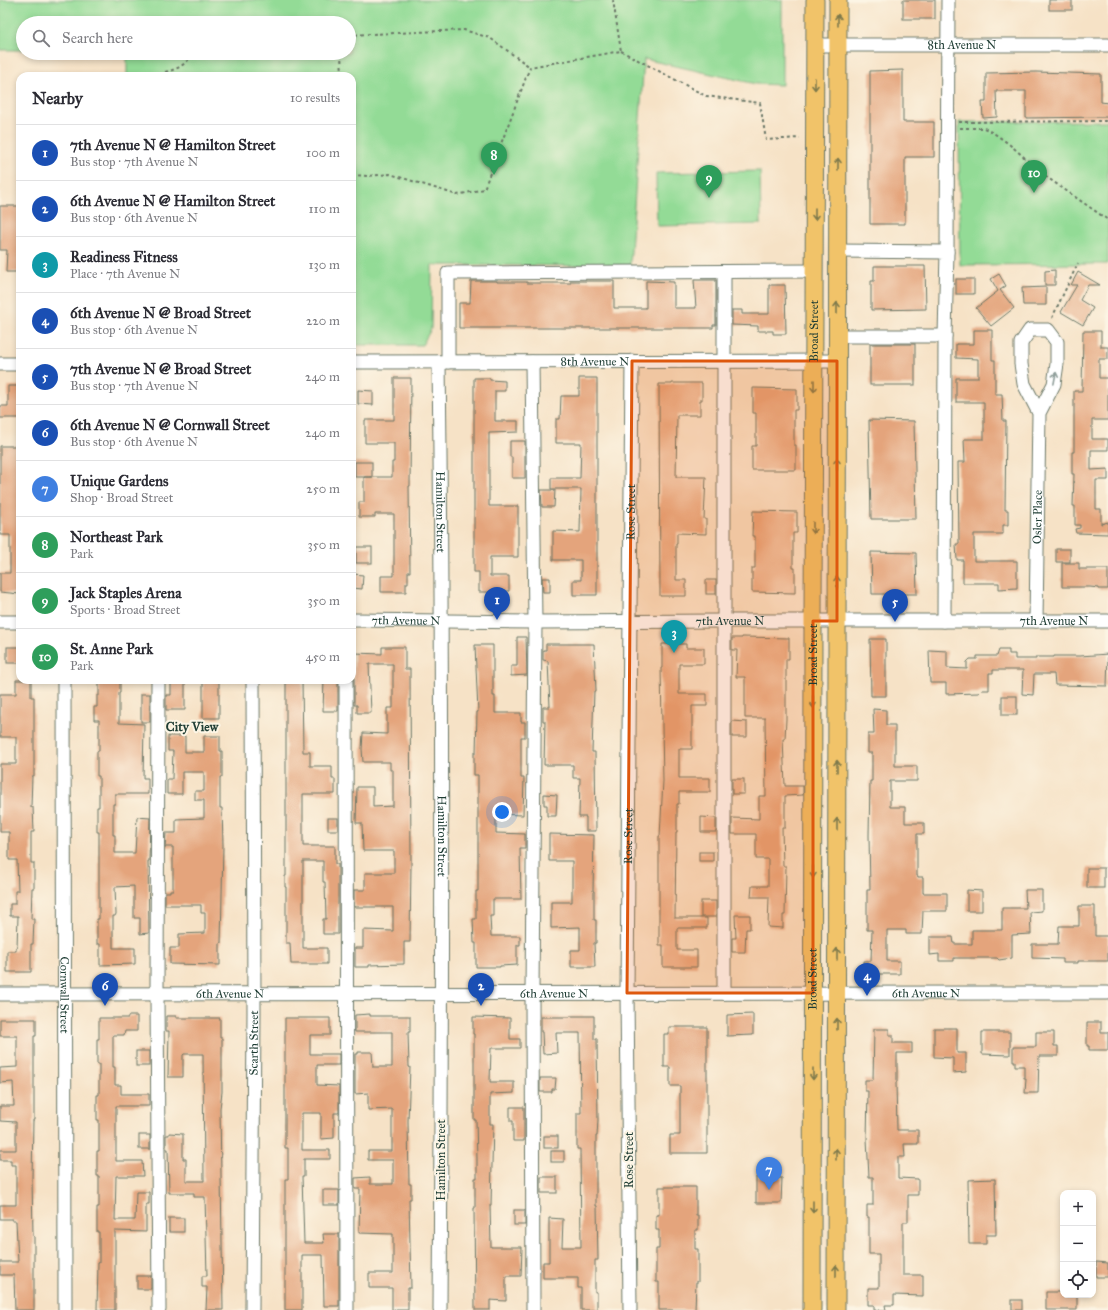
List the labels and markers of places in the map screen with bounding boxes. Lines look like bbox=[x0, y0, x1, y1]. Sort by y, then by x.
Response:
pin: 8 bbox=[481, 142, 507, 175]
pin: 10 bbox=[1021, 160, 1047, 193]
pin: 9 bbox=[696, 165, 722, 198]
pin: 1 bbox=[484, 587, 510, 620]
pin: 5 bbox=[882, 589, 908, 622]
pin: 3 bbox=[661, 620, 687, 653]
pin: 4 bbox=[854, 963, 880, 996]
pin: 6 bbox=[92, 973, 118, 1006]
pin: 2 bbox=[468, 973, 494, 1006]
pin: 7 bbox=[756, 1157, 782, 1190]

